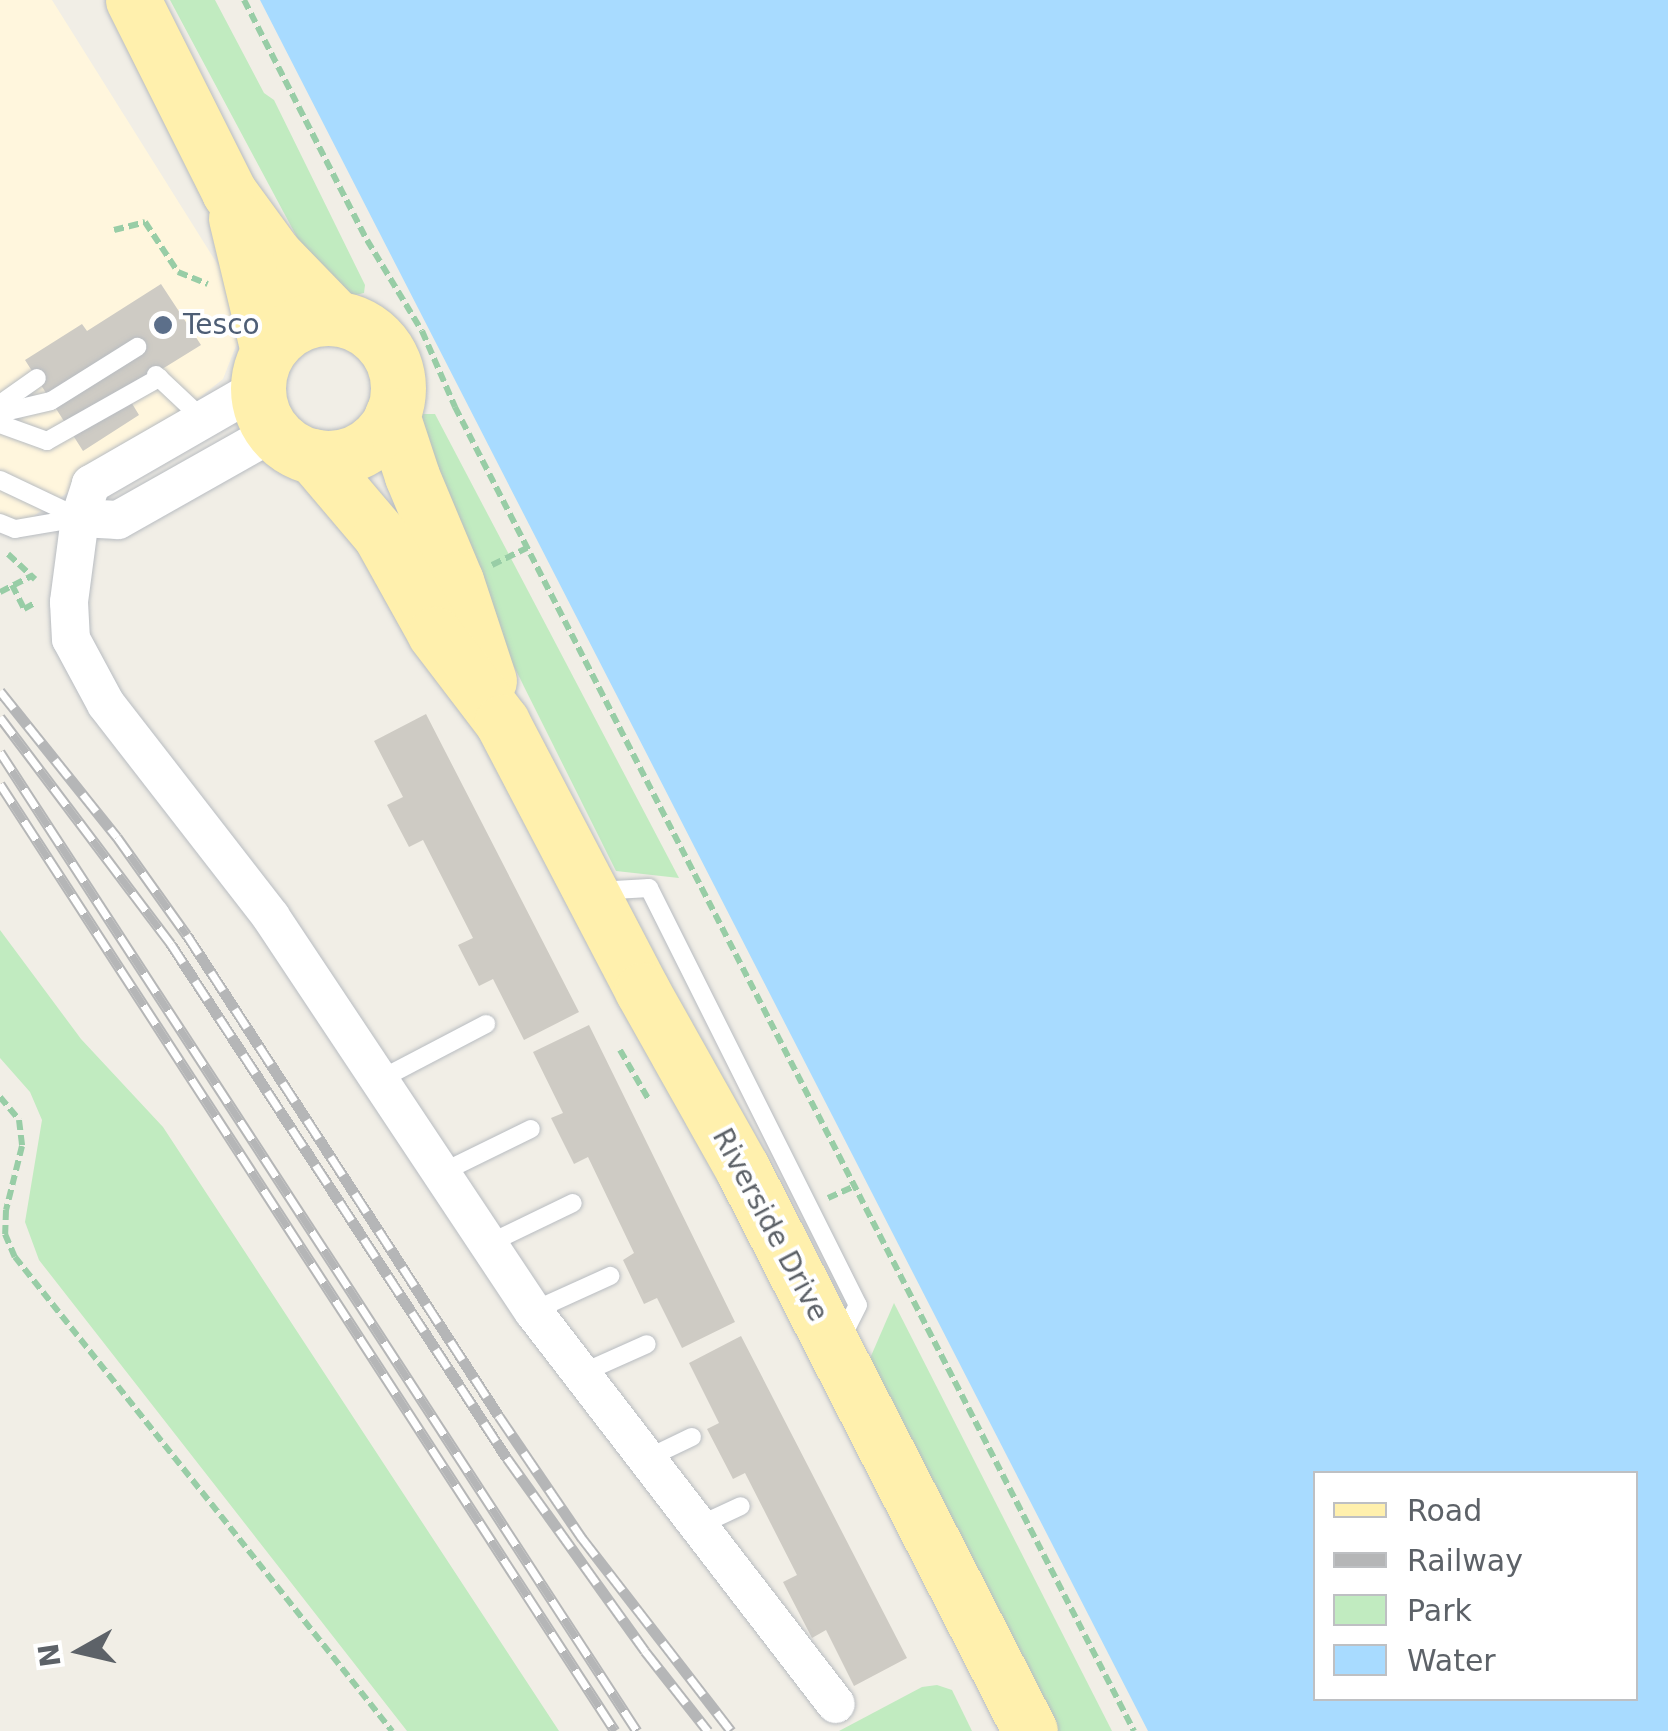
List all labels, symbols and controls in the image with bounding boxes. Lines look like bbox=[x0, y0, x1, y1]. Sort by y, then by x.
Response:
place label: Tesco bbox=[183, 308, 260, 342]
marker: Tesco bbox=[152, 314, 174, 336]
street label: Riverside Drive bbox=[705, 1123, 835, 1327]
legend bbox=[1313, 1471, 1638, 1701]
text: Road bbox=[1407, 1493, 1482, 1528]
text: Railway bbox=[1407, 1543, 1523, 1578]
text: Park bbox=[1407, 1593, 1472, 1628]
north arrow bbox=[30, 1601, 130, 1701]
text: N bbox=[32, 1641, 68, 1669]
text: Water bbox=[1407, 1643, 1496, 1678]

